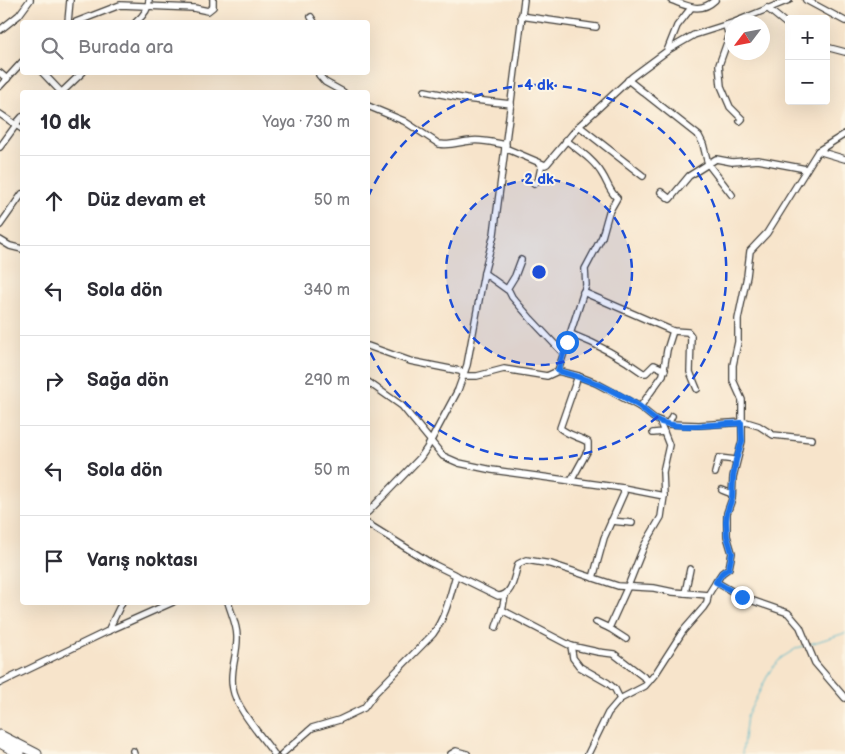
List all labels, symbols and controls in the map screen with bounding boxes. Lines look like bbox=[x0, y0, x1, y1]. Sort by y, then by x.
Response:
north arrow bbox=[725, 15, 770, 60]
map controls bbox=[785, 15, 830, 105]
button: + bbox=[785, 15, 830, 60]
search box bbox=[20, 20, 370, 75]
icon: search bbox=[38, 34, 66, 62]
text: Burada ara bbox=[78, 36, 174, 59]
button: − bbox=[785, 60, 830, 105]
text: 4 dk bbox=[524, 76, 554, 95]
text: 10 dk bbox=[40, 110, 91, 135]
text: Yaya · 730 m bbox=[262, 113, 350, 132]
text: 2 dk bbox=[524, 170, 554, 189]
icon: ahead bbox=[40, 187, 68, 215]
text: Düz devam et bbox=[87, 189, 206, 212]
text: 50 m bbox=[314, 191, 350, 210]
centre of rings bbox=[530, 263, 548, 281]
icon: left bbox=[40, 277, 68, 305]
text: Sola dön bbox=[87, 279, 163, 302]
text: 340 m bbox=[303, 281, 350, 300]
route start bbox=[556, 331, 579, 354]
icon: right bbox=[40, 367, 68, 395]
text: Sağa dön bbox=[87, 369, 169, 392]
text: 290 m bbox=[304, 371, 350, 390]
icon: left bbox=[40, 457, 68, 485]
text: Sola dön bbox=[87, 459, 163, 482]
text: 50 m bbox=[314, 461, 350, 480]
icon: arrive bbox=[40, 547, 68, 575]
text: Varış noktası bbox=[87, 549, 198, 572]
route end bbox=[731, 586, 754, 609]

